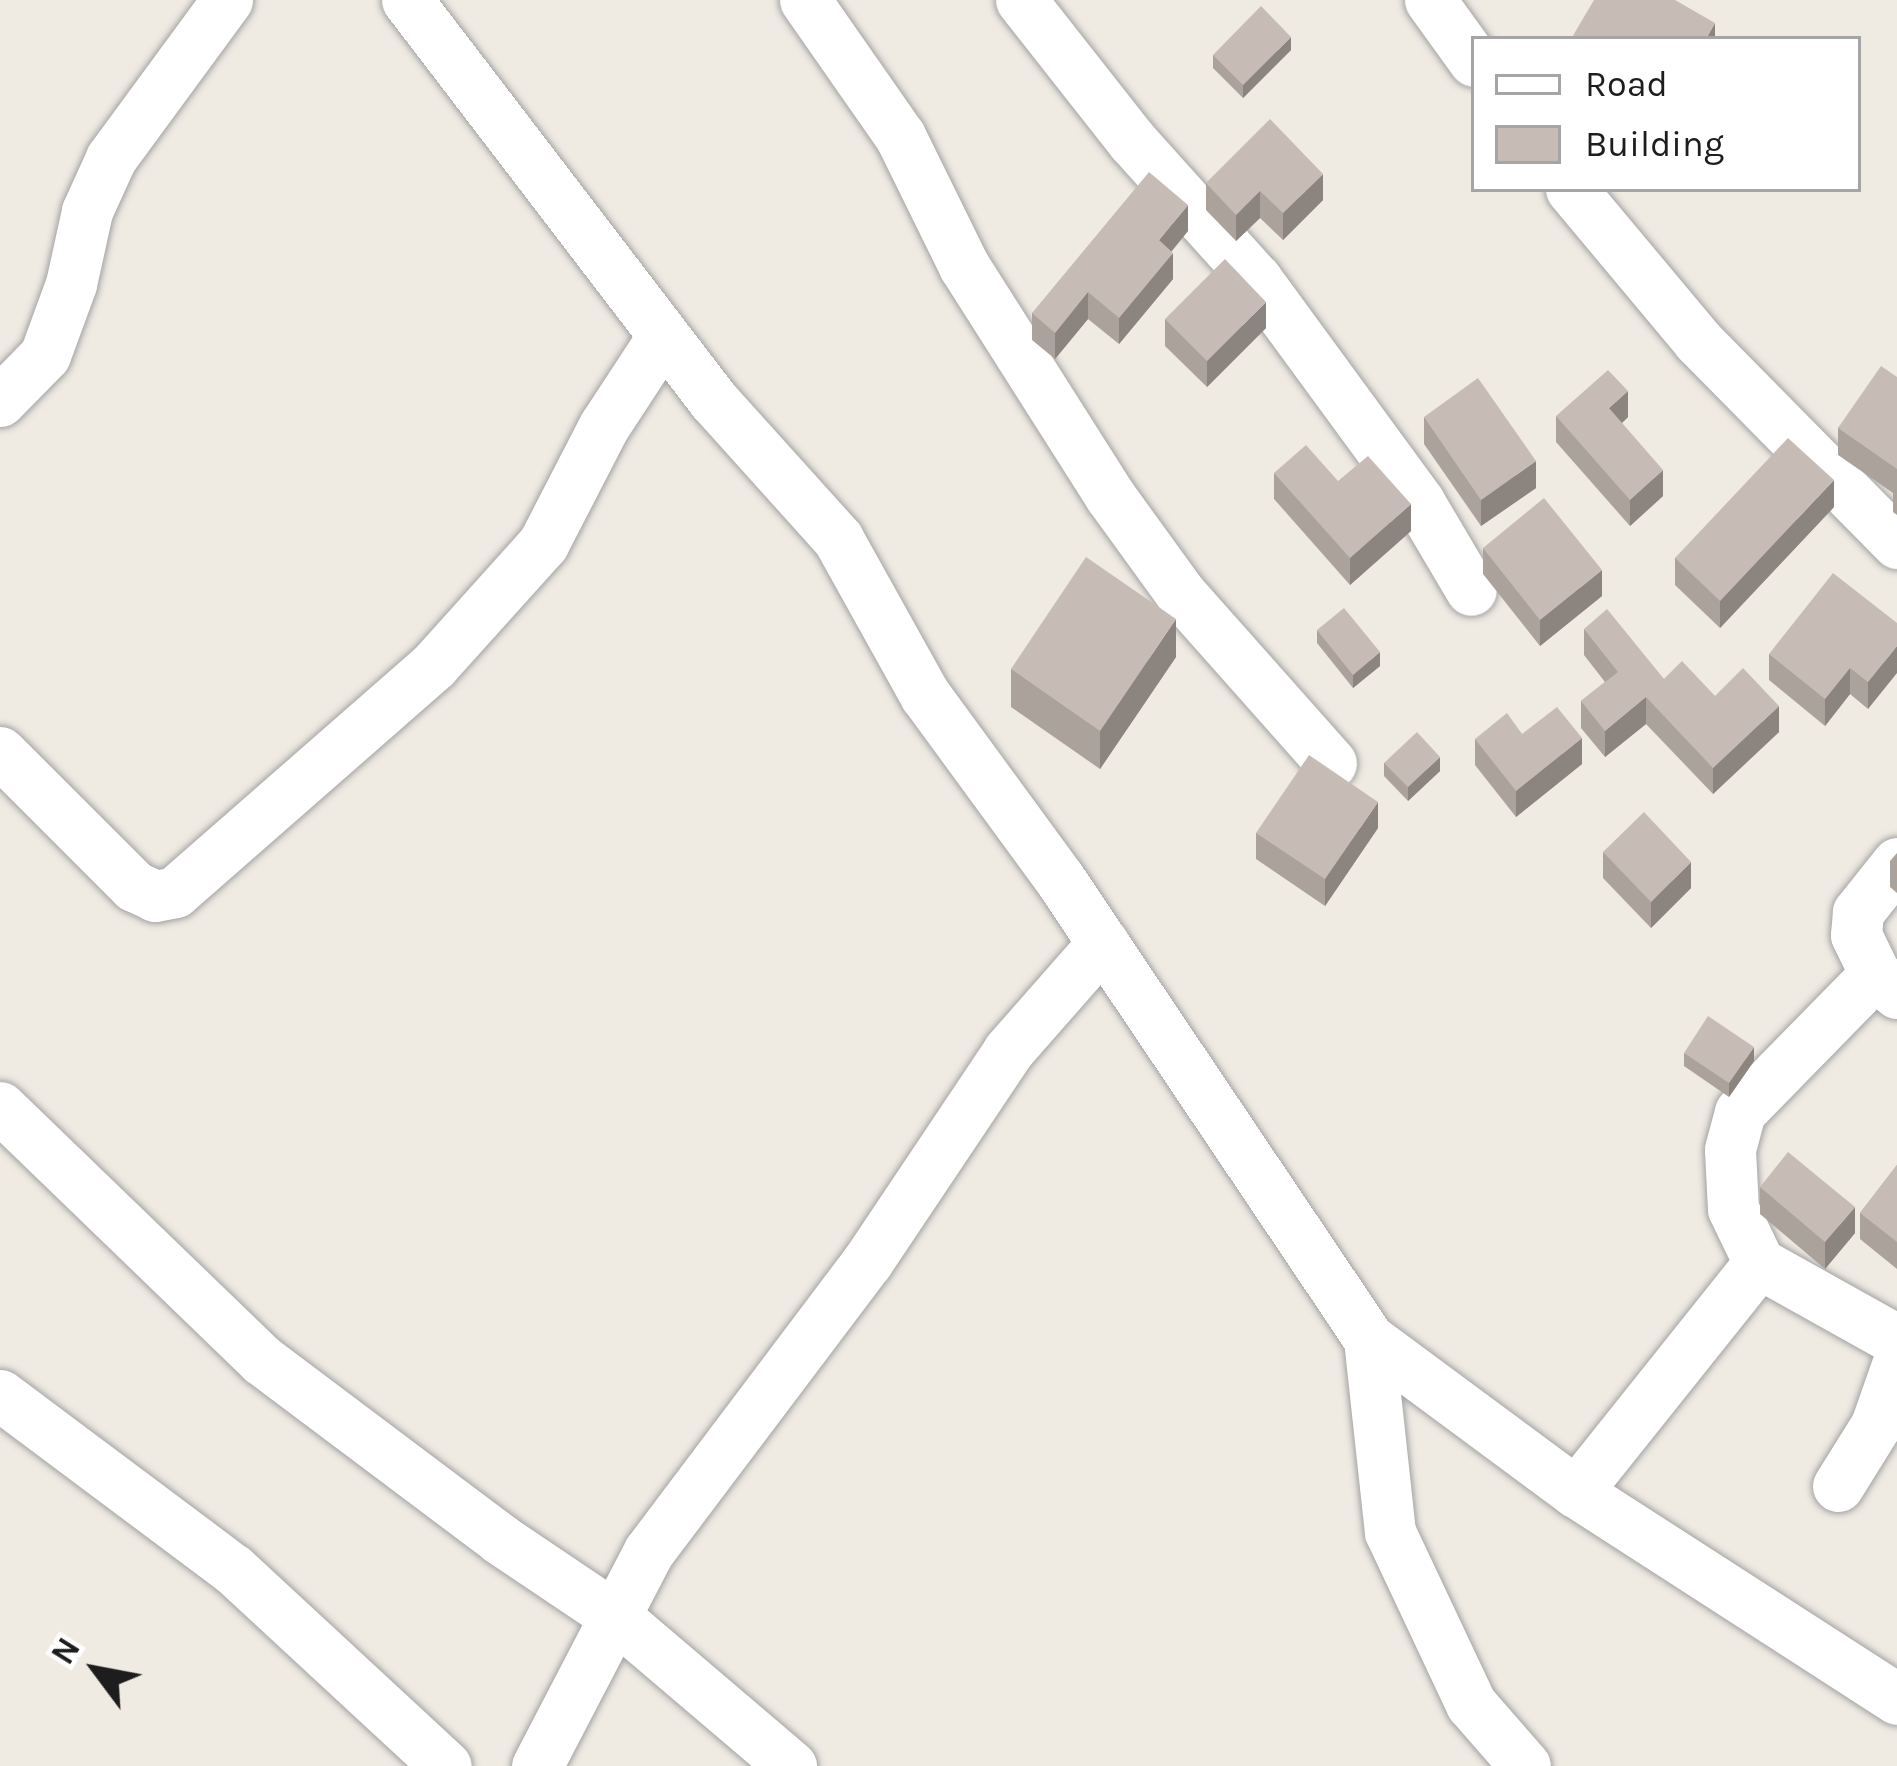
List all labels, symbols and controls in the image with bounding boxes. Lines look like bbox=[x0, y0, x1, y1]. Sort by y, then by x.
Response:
legend bbox=[1471, 36, 1861, 192]
text: Road bbox=[1585, 63, 1668, 105]
text: Building bbox=[1585, 123, 1724, 165]
north arrow bbox=[36, 1610, 156, 1730]
text: N bbox=[43, 1631, 88, 1671]

